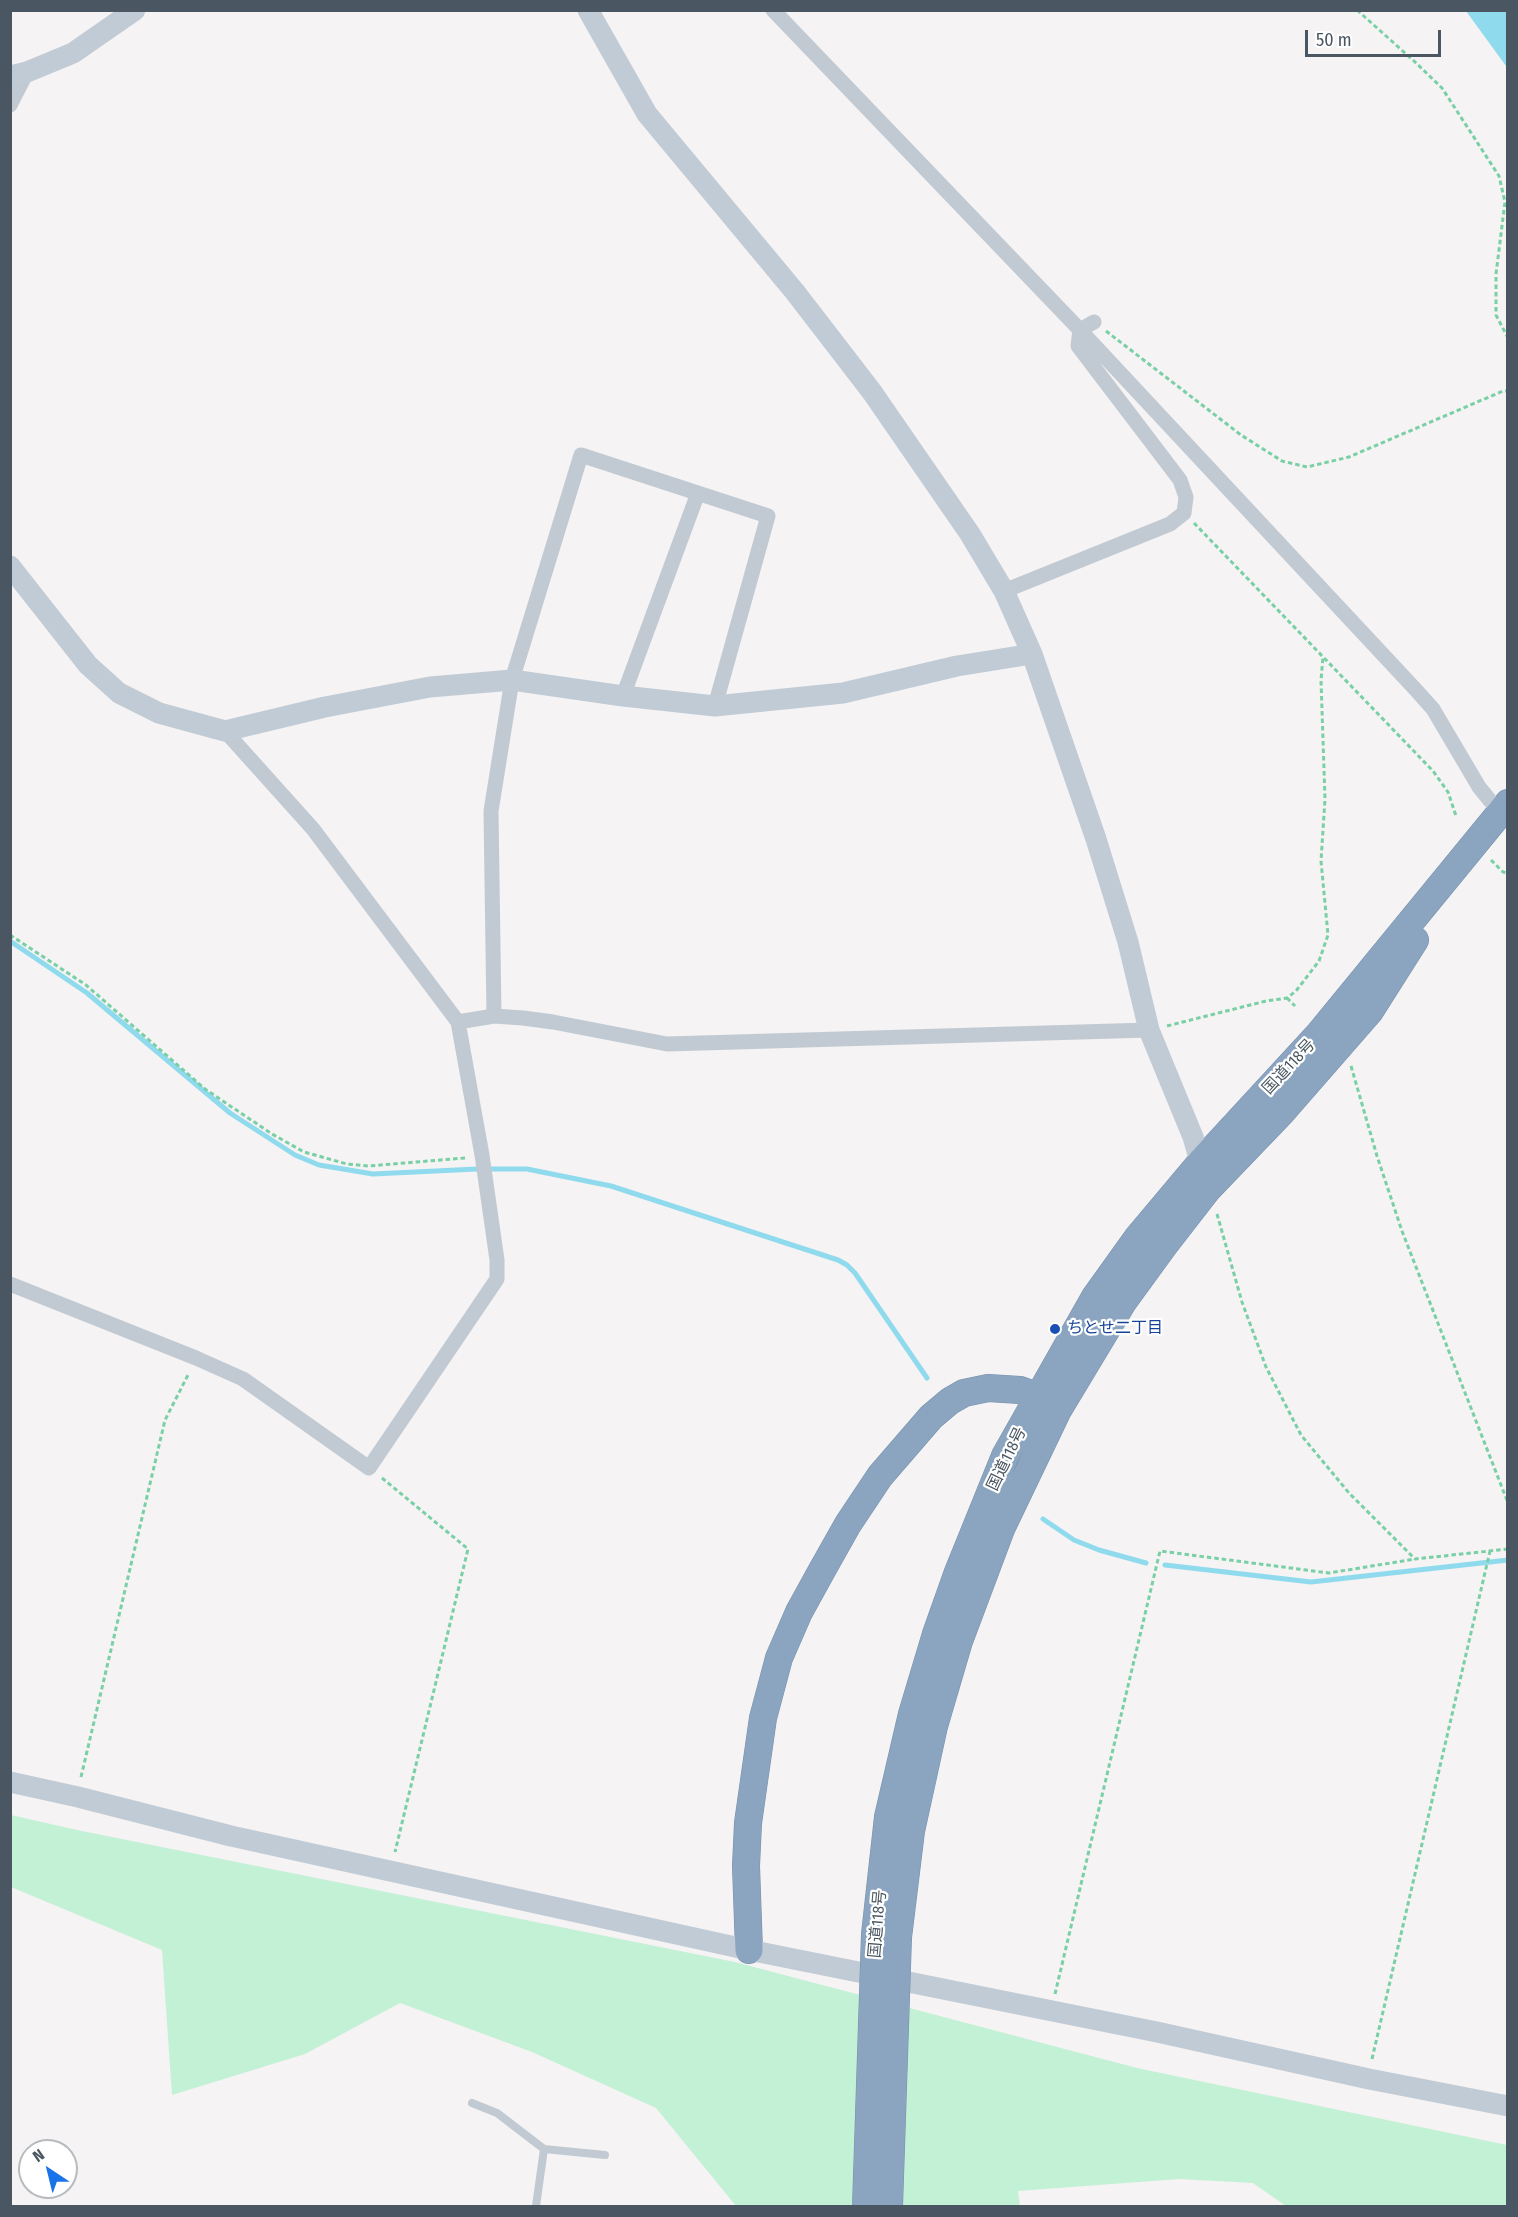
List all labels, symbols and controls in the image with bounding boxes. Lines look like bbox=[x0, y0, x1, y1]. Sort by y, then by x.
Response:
scale bar bbox=[1308, 18, 1444, 56]
text: 50 m bbox=[1316, 29, 1352, 51]
street label: 国道118号 bbox=[1259, 1035, 1319, 1099]
place label: ちとせ二丁目 bbox=[1067, 1319, 1163, 1339]
marker: ちとせ二丁目 bbox=[1048, 1322, 1062, 1336]
street label: 国道118号 bbox=[983, 1424, 1031, 1494]
street label: 国道118号 bbox=[865, 1889, 891, 1959]
north arrow bbox=[18, 2139, 78, 2199]
text: N bbox=[29, 2145, 48, 2166]

